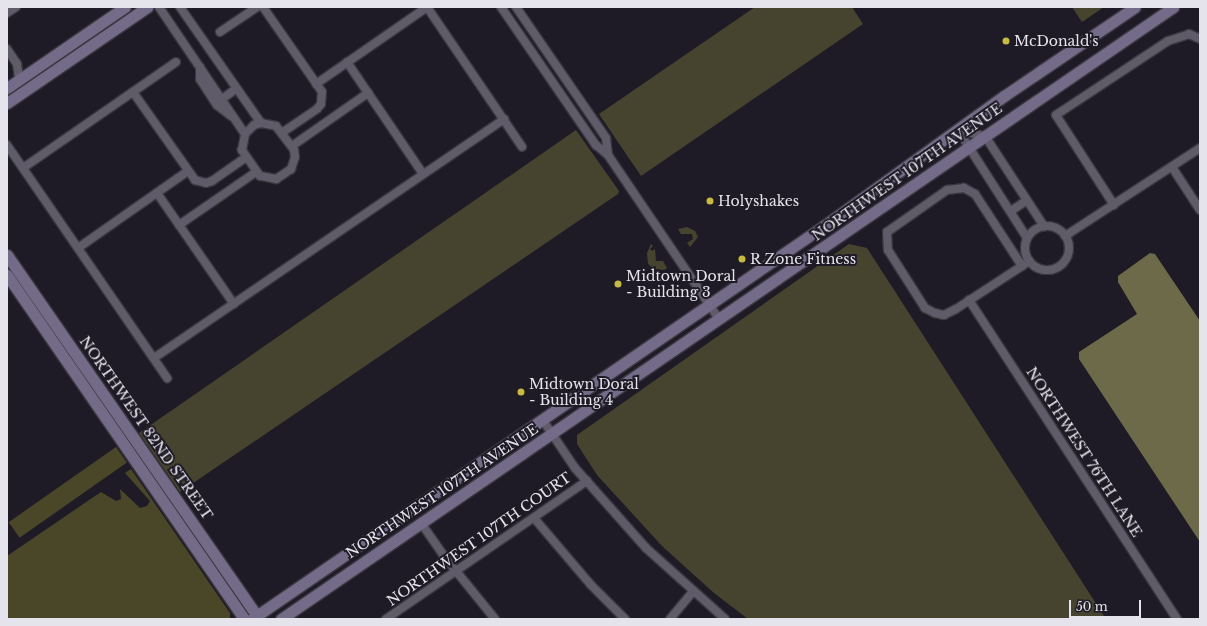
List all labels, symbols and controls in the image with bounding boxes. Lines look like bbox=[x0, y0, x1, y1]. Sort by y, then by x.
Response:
place label: McDonald's bbox=[1014, 33, 1099, 49]
marker: McDonald's bbox=[1001, 36, 1011, 46]
street label: NORTHWEST 107TH AVENUE bbox=[808, 100, 1006, 244]
place label: Holyshakes bbox=[718, 193, 799, 209]
marker: Holyshakes bbox=[705, 196, 715, 206]
place label: R Zone Fitness bbox=[750, 251, 856, 267]
marker: R Zone Fitness bbox=[737, 254, 747, 264]
place label: Midtown Doral - Building 3 bbox=[626, 268, 736, 300]
marker: Midtown Doral - Building 3 bbox=[613, 279, 623, 289]
street label: NORTHWEST 82ND STREET bbox=[76, 333, 216, 523]
street label: NORTHWEST 76TH LANE bbox=[1023, 364, 1145, 540]
place label: Midtown Doral - Building 4 bbox=[529, 376, 639, 408]
marker: Midtown Doral - Building 4 bbox=[516, 387, 526, 397]
street label: NORTHWEST 107TH AVENUE bbox=[342, 420, 542, 562]
street label: NORTHWEST 107TH COURT bbox=[384, 469, 574, 609]
scale bar bbox=[1071, 592, 1143, 618]
text: 50 m bbox=[1076, 599, 1108, 614]

